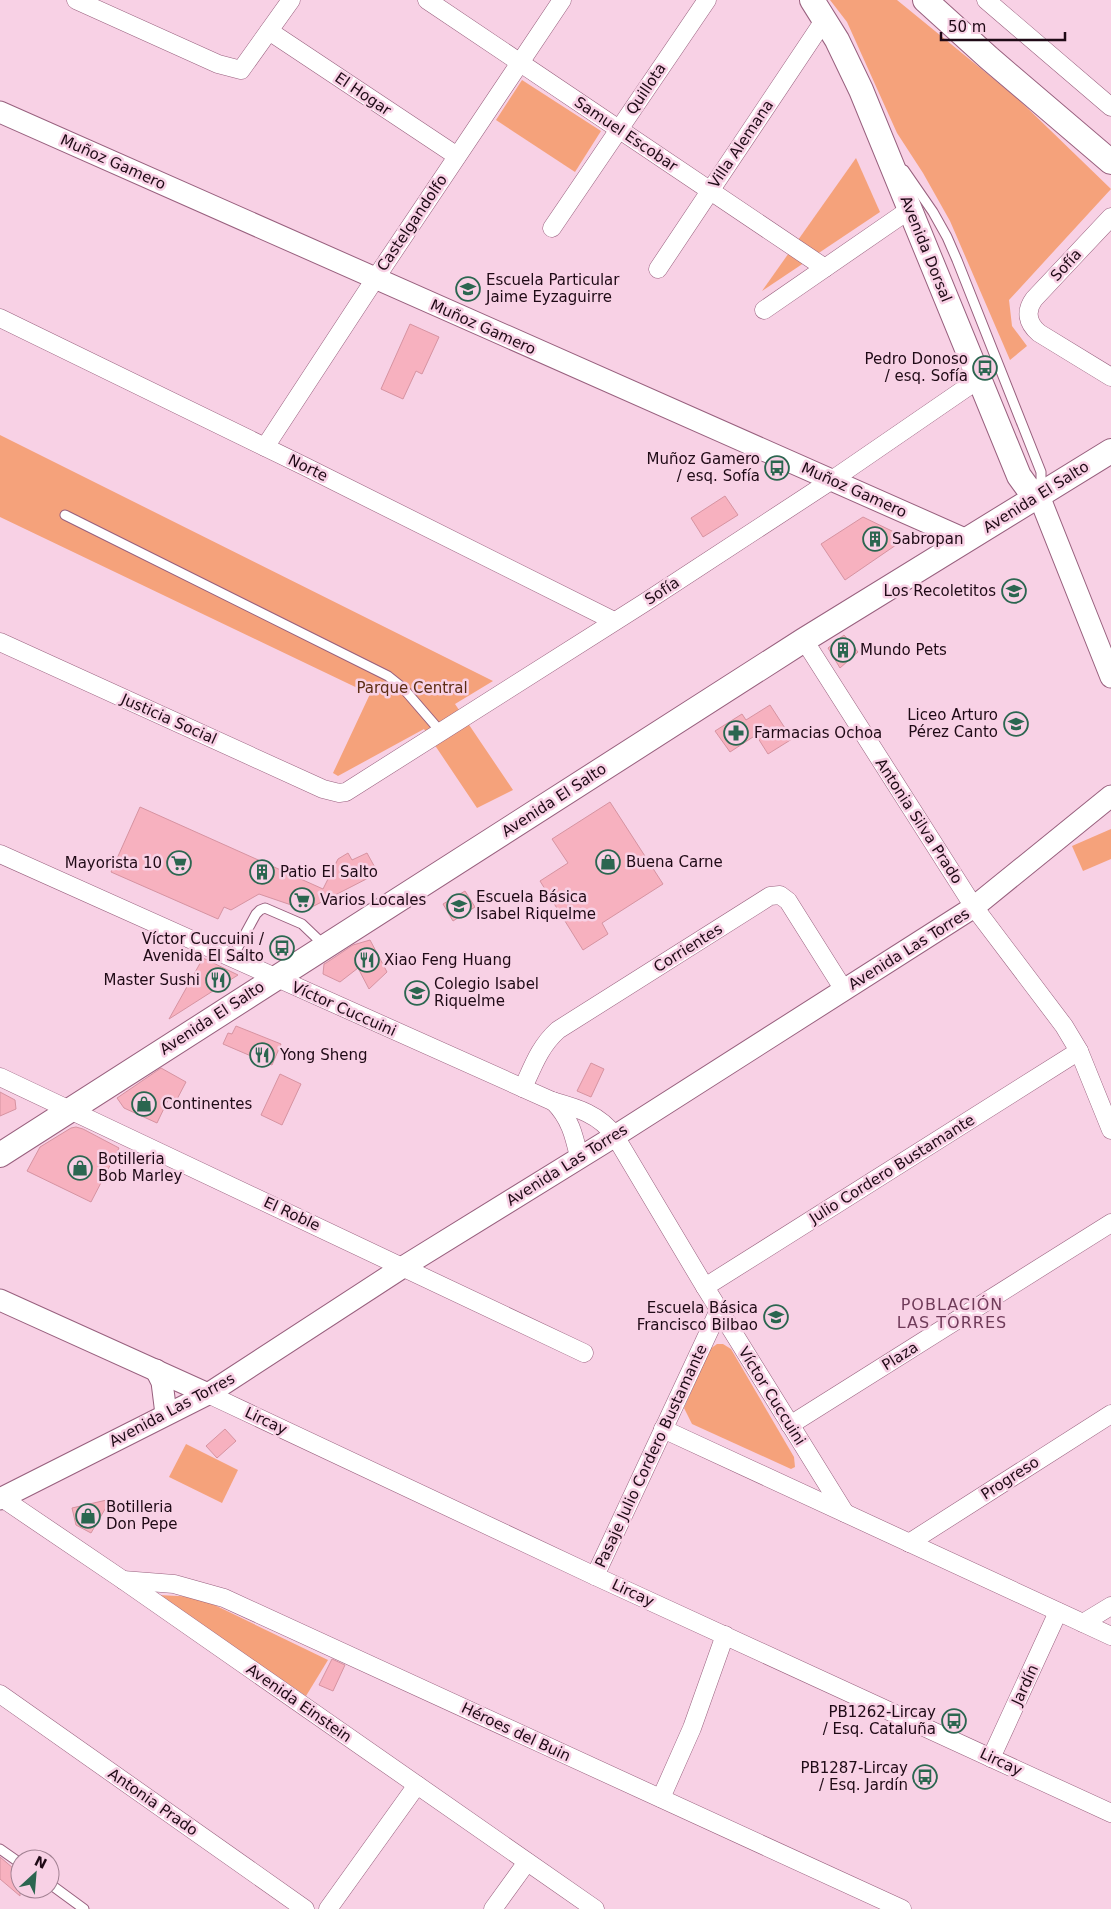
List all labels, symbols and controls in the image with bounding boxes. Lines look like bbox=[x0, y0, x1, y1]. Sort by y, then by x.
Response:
scale bar bbox=[941, 10, 1065, 42]
text: 50 m bbox=[948, 18, 986, 36]
street label: Quillota bbox=[622, 60, 670, 118]
street label: El Hogar bbox=[332, 69, 395, 120]
street label: Samuel Escobar bbox=[571, 93, 682, 176]
street label: Villa Alemana bbox=[705, 96, 777, 192]
street label: Muñoz Gamero bbox=[58, 131, 168, 193]
street label: Castelgandolfo bbox=[373, 171, 451, 275]
street label: Avenida Dorsal bbox=[897, 193, 955, 305]
street label: Sofía bbox=[1047, 245, 1085, 285]
place label: Escuela Particular Jaime Eyzaguirre bbox=[485, 271, 620, 306]
school or university icon: Escuela Particular Jaime Eyzaguirre bbox=[455, 276, 481, 302]
street label: Muñoz Gamero bbox=[428, 296, 538, 358]
place label: Pedro Donoso / esq. Sofía bbox=[865, 350, 968, 385]
bus stop icon: Pedro Donoso / esq. Sofía bbox=[972, 355, 998, 381]
place label: Muñoz Gamero / esq. Sofía bbox=[647, 450, 760, 485]
street label: Norte bbox=[285, 451, 331, 485]
bus stop icon: Muñoz Gamero / esq. Sofía bbox=[764, 455, 790, 481]
street label: Avenida El Salto bbox=[980, 457, 1092, 537]
street label: Muñoz Gamero bbox=[799, 459, 909, 521]
building icon: Sabropan bbox=[862, 526, 888, 552]
place label: Sabropan bbox=[892, 530, 963, 548]
street label: Sofía bbox=[641, 573, 683, 609]
school or university icon: Los Recoletitos bbox=[1001, 578, 1027, 604]
place label: Los Recoletitos bbox=[883, 582, 996, 600]
building icon: Mundo Pets bbox=[830, 637, 856, 663]
place label: Mundo Pets bbox=[860, 641, 947, 659]
park label: Parque Central bbox=[356, 679, 468, 697]
street label: Justicia Social bbox=[118, 689, 220, 748]
place label: Liceo Arturo Pérez Canto bbox=[907, 706, 998, 741]
school or university icon: Liceo Arturo Pérez Canto bbox=[1003, 711, 1029, 737]
pharmacy icon: Farmacias Ochoa bbox=[723, 720, 749, 746]
place label: Farmacias Ochoa bbox=[754, 724, 882, 742]
street label: Antonia Silva Prado bbox=[872, 755, 966, 887]
street label: Avenida El Salto bbox=[498, 760, 610, 840]
shop icon: Buena Carne bbox=[595, 849, 621, 875]
supermarket icon: Mayorista 10 bbox=[166, 850, 192, 876]
place label: Buena Carne bbox=[626, 853, 723, 871]
place label: Mayorista 10 bbox=[65, 854, 162, 872]
building icon: Patio El Salto bbox=[249, 859, 275, 885]
place label: Patio El Salto bbox=[280, 863, 378, 881]
supermarket icon: Varios Locales bbox=[289, 887, 315, 913]
place label: Escuela Básica Isabel Riquelme bbox=[476, 888, 596, 923]
place label: Varios Locales bbox=[320, 891, 426, 909]
school or university icon: Escuela Básica Isabel Riquelme bbox=[446, 893, 472, 919]
street label: Avenida Las Torres bbox=[845, 904, 973, 994]
street label: Corrientes bbox=[650, 920, 726, 976]
place label: Víctor Cuccuini / Avenida El Salto bbox=[142, 930, 265, 965]
bus stop icon: Víctor Cuccuini / Avenida El Salto bbox=[269, 935, 295, 961]
restaurant icon: Xiao Feng Huang bbox=[354, 947, 380, 973]
place label: Xiao Feng Huang bbox=[384, 951, 511, 969]
restaurant icon: Master Sushi bbox=[205, 967, 231, 993]
place label: Master Sushi bbox=[103, 971, 200, 989]
place label: Colegio Isabel Riquelme bbox=[434, 975, 539, 1010]
street label: Avenida El Salto bbox=[156, 978, 268, 1058]
street label: Víctor Cuccuini bbox=[289, 978, 399, 1040]
school or university icon: Colegio Isabel Riquelme bbox=[404, 980, 430, 1006]
restaurant icon: Yong Sheng bbox=[249, 1042, 275, 1068]
place label: Yong Sheng bbox=[279, 1046, 367, 1064]
shop icon: Continentes bbox=[131, 1091, 157, 1117]
place label: Continentes bbox=[162, 1095, 253, 1113]
street label: Julio Cordero Bustamante bbox=[805, 1111, 978, 1228]
street label: Avenida Las Torres bbox=[503, 1120, 631, 1210]
place label: Botilleria Bob Marley bbox=[98, 1150, 182, 1185]
shop icon: Botilleria Bob Marley bbox=[67, 1155, 93, 1181]
street label: El Roble bbox=[261, 1193, 323, 1235]
district label: POBLACIÓN LAS TORRES bbox=[897, 1295, 1007, 1332]
place label: Escuela Básica Francisco Bilbao bbox=[637, 1299, 758, 1334]
school or university icon: Escuela Básica Francisco Bilbao bbox=[763, 1304, 789, 1330]
street label: Plaza bbox=[878, 1338, 922, 1374]
street label: Pasaje Julio Cordero Bustamante bbox=[591, 1342, 711, 1570]
street label: Víctor Cuccuini bbox=[735, 1344, 809, 1448]
street label: Avenida Las Torres bbox=[106, 1369, 238, 1451]
street label: Lircay bbox=[242, 1403, 290, 1439]
street label: Progreso bbox=[978, 1453, 1042, 1503]
place label: Botilleria Don Pepe bbox=[106, 1498, 178, 1533]
shop icon: Botilleria Don Pepe bbox=[75, 1503, 101, 1529]
street label: Lircay bbox=[609, 1575, 657, 1611]
street label: Avenida Einstein bbox=[243, 1660, 355, 1746]
street label: Jardín bbox=[1007, 1662, 1042, 1709]
street label: Héroes del Buin bbox=[458, 1699, 574, 1765]
place label: PB1262-Lircay / Esq. Cataluña bbox=[823, 1703, 936, 1738]
bus stop icon: PB1262-Lircay / Esq. Cataluña bbox=[941, 1708, 967, 1734]
street label: Lircay bbox=[977, 1744, 1025, 1780]
place label: PB1287-Lircay / Esq. Jardín bbox=[800, 1759, 908, 1794]
street label: Antonia Prado bbox=[105, 1764, 201, 1840]
bus stop icon: PB1287-Lircay / Esq. Jardín bbox=[912, 1764, 938, 1790]
north arrow bbox=[10, 1849, 60, 1899]
text: N bbox=[32, 1853, 49, 1872]

